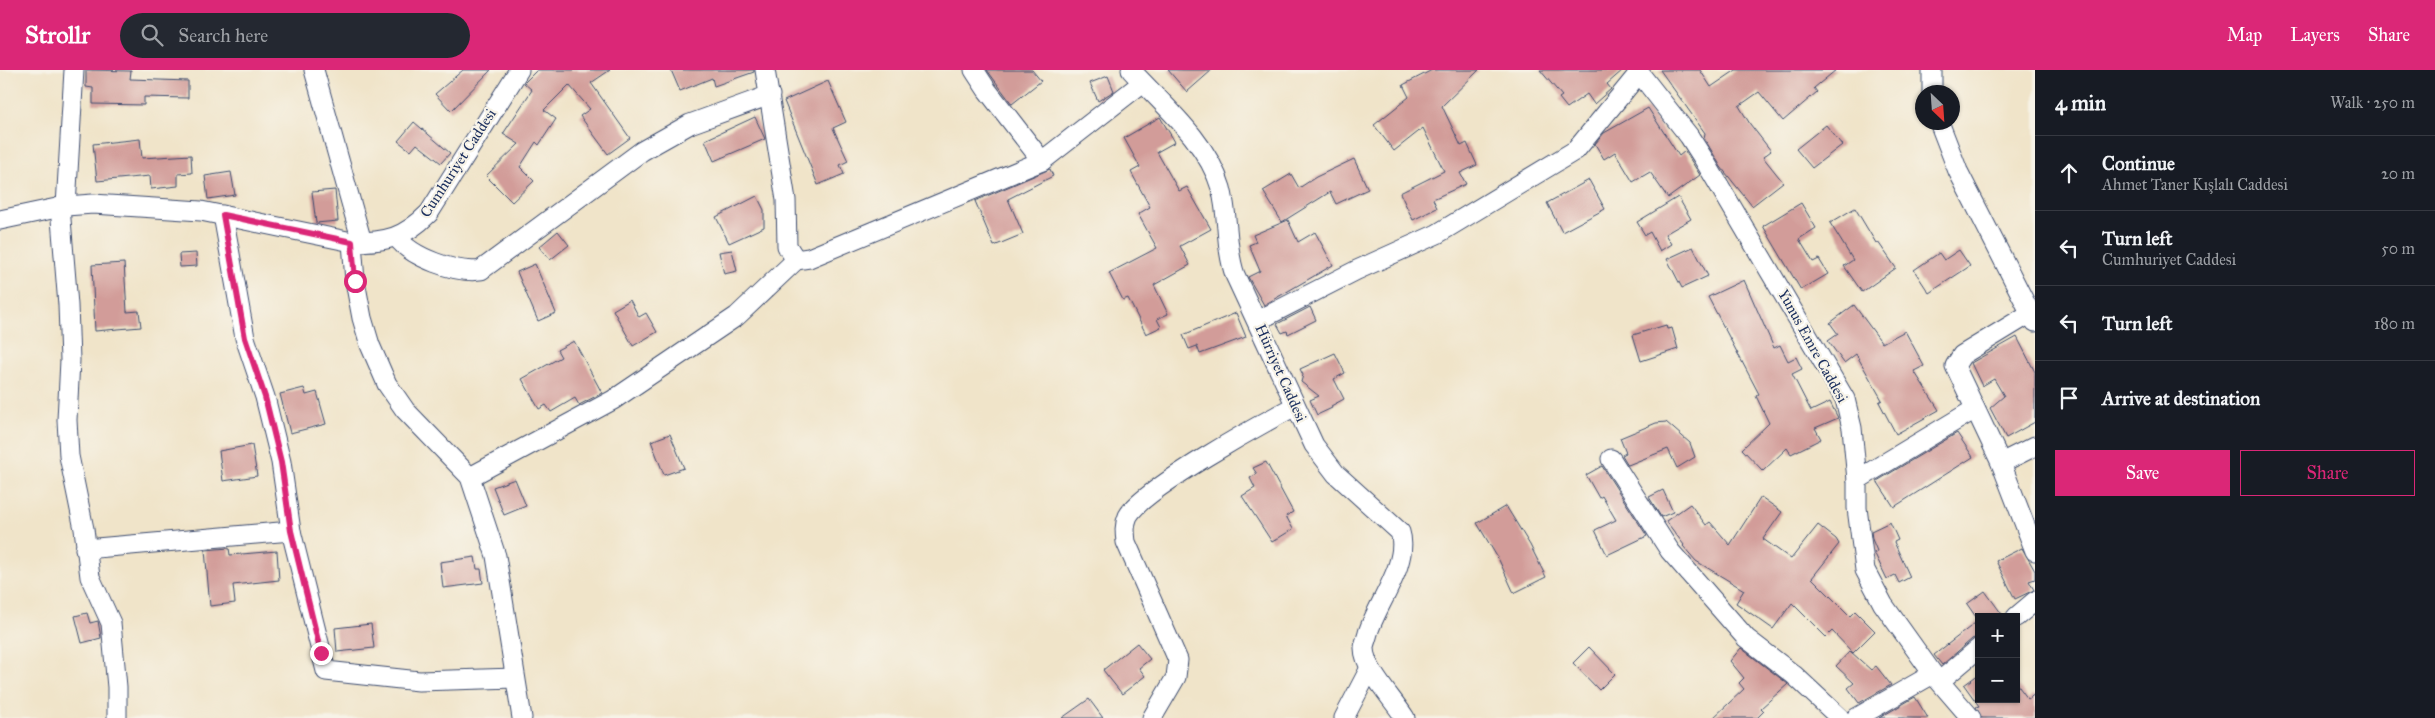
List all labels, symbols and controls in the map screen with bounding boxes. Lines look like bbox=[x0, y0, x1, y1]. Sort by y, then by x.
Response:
search box bbox=[120, 13, 470, 58]
text: Strollr bbox=[25, 20, 90, 50]
icon: search bbox=[138, 21, 166, 49]
text: Search here bbox=[178, 24, 268, 47]
text: Map bbox=[2227, 24, 2262, 46]
text: Layers bbox=[2290, 24, 2340, 46]
text: Share bbox=[2368, 24, 2410, 46]
north arrow bbox=[1915, 85, 1960, 130]
text: 4 min bbox=[2055, 90, 2106, 116]
text: Walk · 250 m bbox=[2330, 93, 2415, 112]
street label: Cumhuriyet Caddesi bbox=[416, 105, 500, 221]
text: Continue bbox=[2102, 152, 2175, 175]
icon: ahead bbox=[2055, 159, 2083, 187]
text: 20 m bbox=[2381, 164, 2415, 183]
text: Ahmet Taner Kışlalı Caddesi bbox=[2102, 175, 2288, 194]
text: Turn left bbox=[2102, 227, 2172, 250]
icon: left bbox=[2055, 234, 2083, 262]
text: 50 m bbox=[2381, 239, 2415, 258]
text: Cumhuriyet Caddesi bbox=[2102, 250, 2236, 269]
route start bbox=[344, 270, 367, 293]
street label: Yunus Emre Caddesi bbox=[1774, 286, 1852, 406]
icon: left bbox=[2055, 309, 2083, 337]
text: Turn left bbox=[2102, 312, 2172, 335]
text: 180 m bbox=[2374, 314, 2415, 333]
street label: Hürriyet Caddesi bbox=[1251, 321, 1311, 425]
icon: arrive bbox=[2055, 384, 2083, 412]
text: Arrive at destination bbox=[2102, 387, 2260, 410]
button: Save bbox=[2055, 450, 2230, 496]
button: Share bbox=[2240, 450, 2415, 496]
map controls bbox=[1975, 613, 2020, 703]
button: + bbox=[1975, 613, 2020, 658]
route end bbox=[310, 642, 333, 665]
button: − bbox=[1975, 658, 2020, 703]

